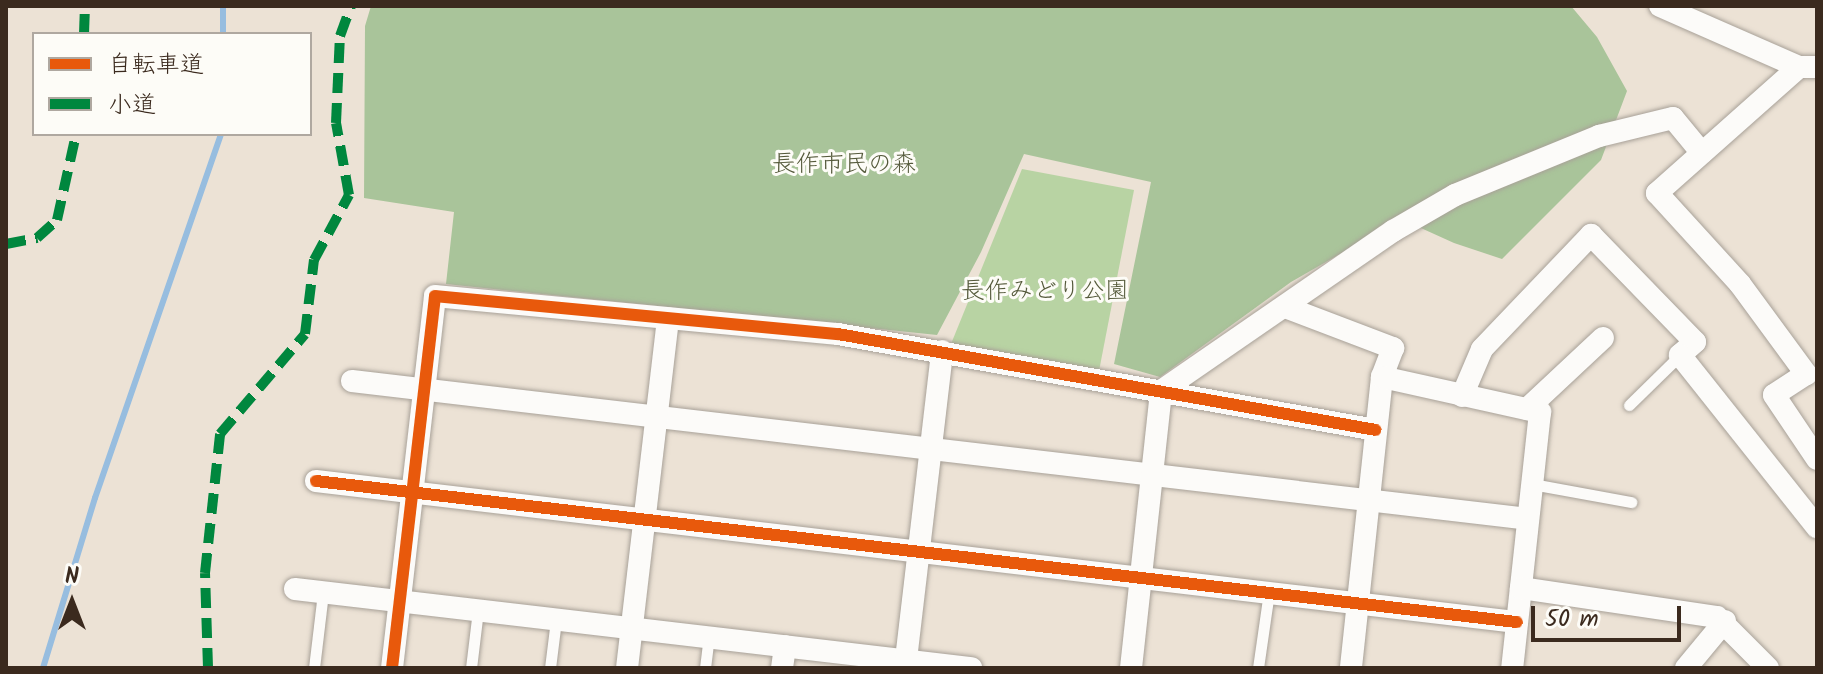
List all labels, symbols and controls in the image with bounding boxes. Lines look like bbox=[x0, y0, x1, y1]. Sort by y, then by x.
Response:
legend bbox=[32, 32, 312, 136]
text: 自転車道 bbox=[108, 46, 204, 85]
text: 小道 bbox=[108, 86, 156, 125]
park label: 長作市民の森 bbox=[772, 151, 916, 179]
park label: 長作みどり公園 bbox=[961, 278, 1129, 306]
text: N bbox=[65, 560, 79, 595]
north arrow bbox=[32, 562, 112, 642]
scale bar bbox=[1535, 590, 1685, 640]
text: 50 m bbox=[1545, 600, 1599, 639]

